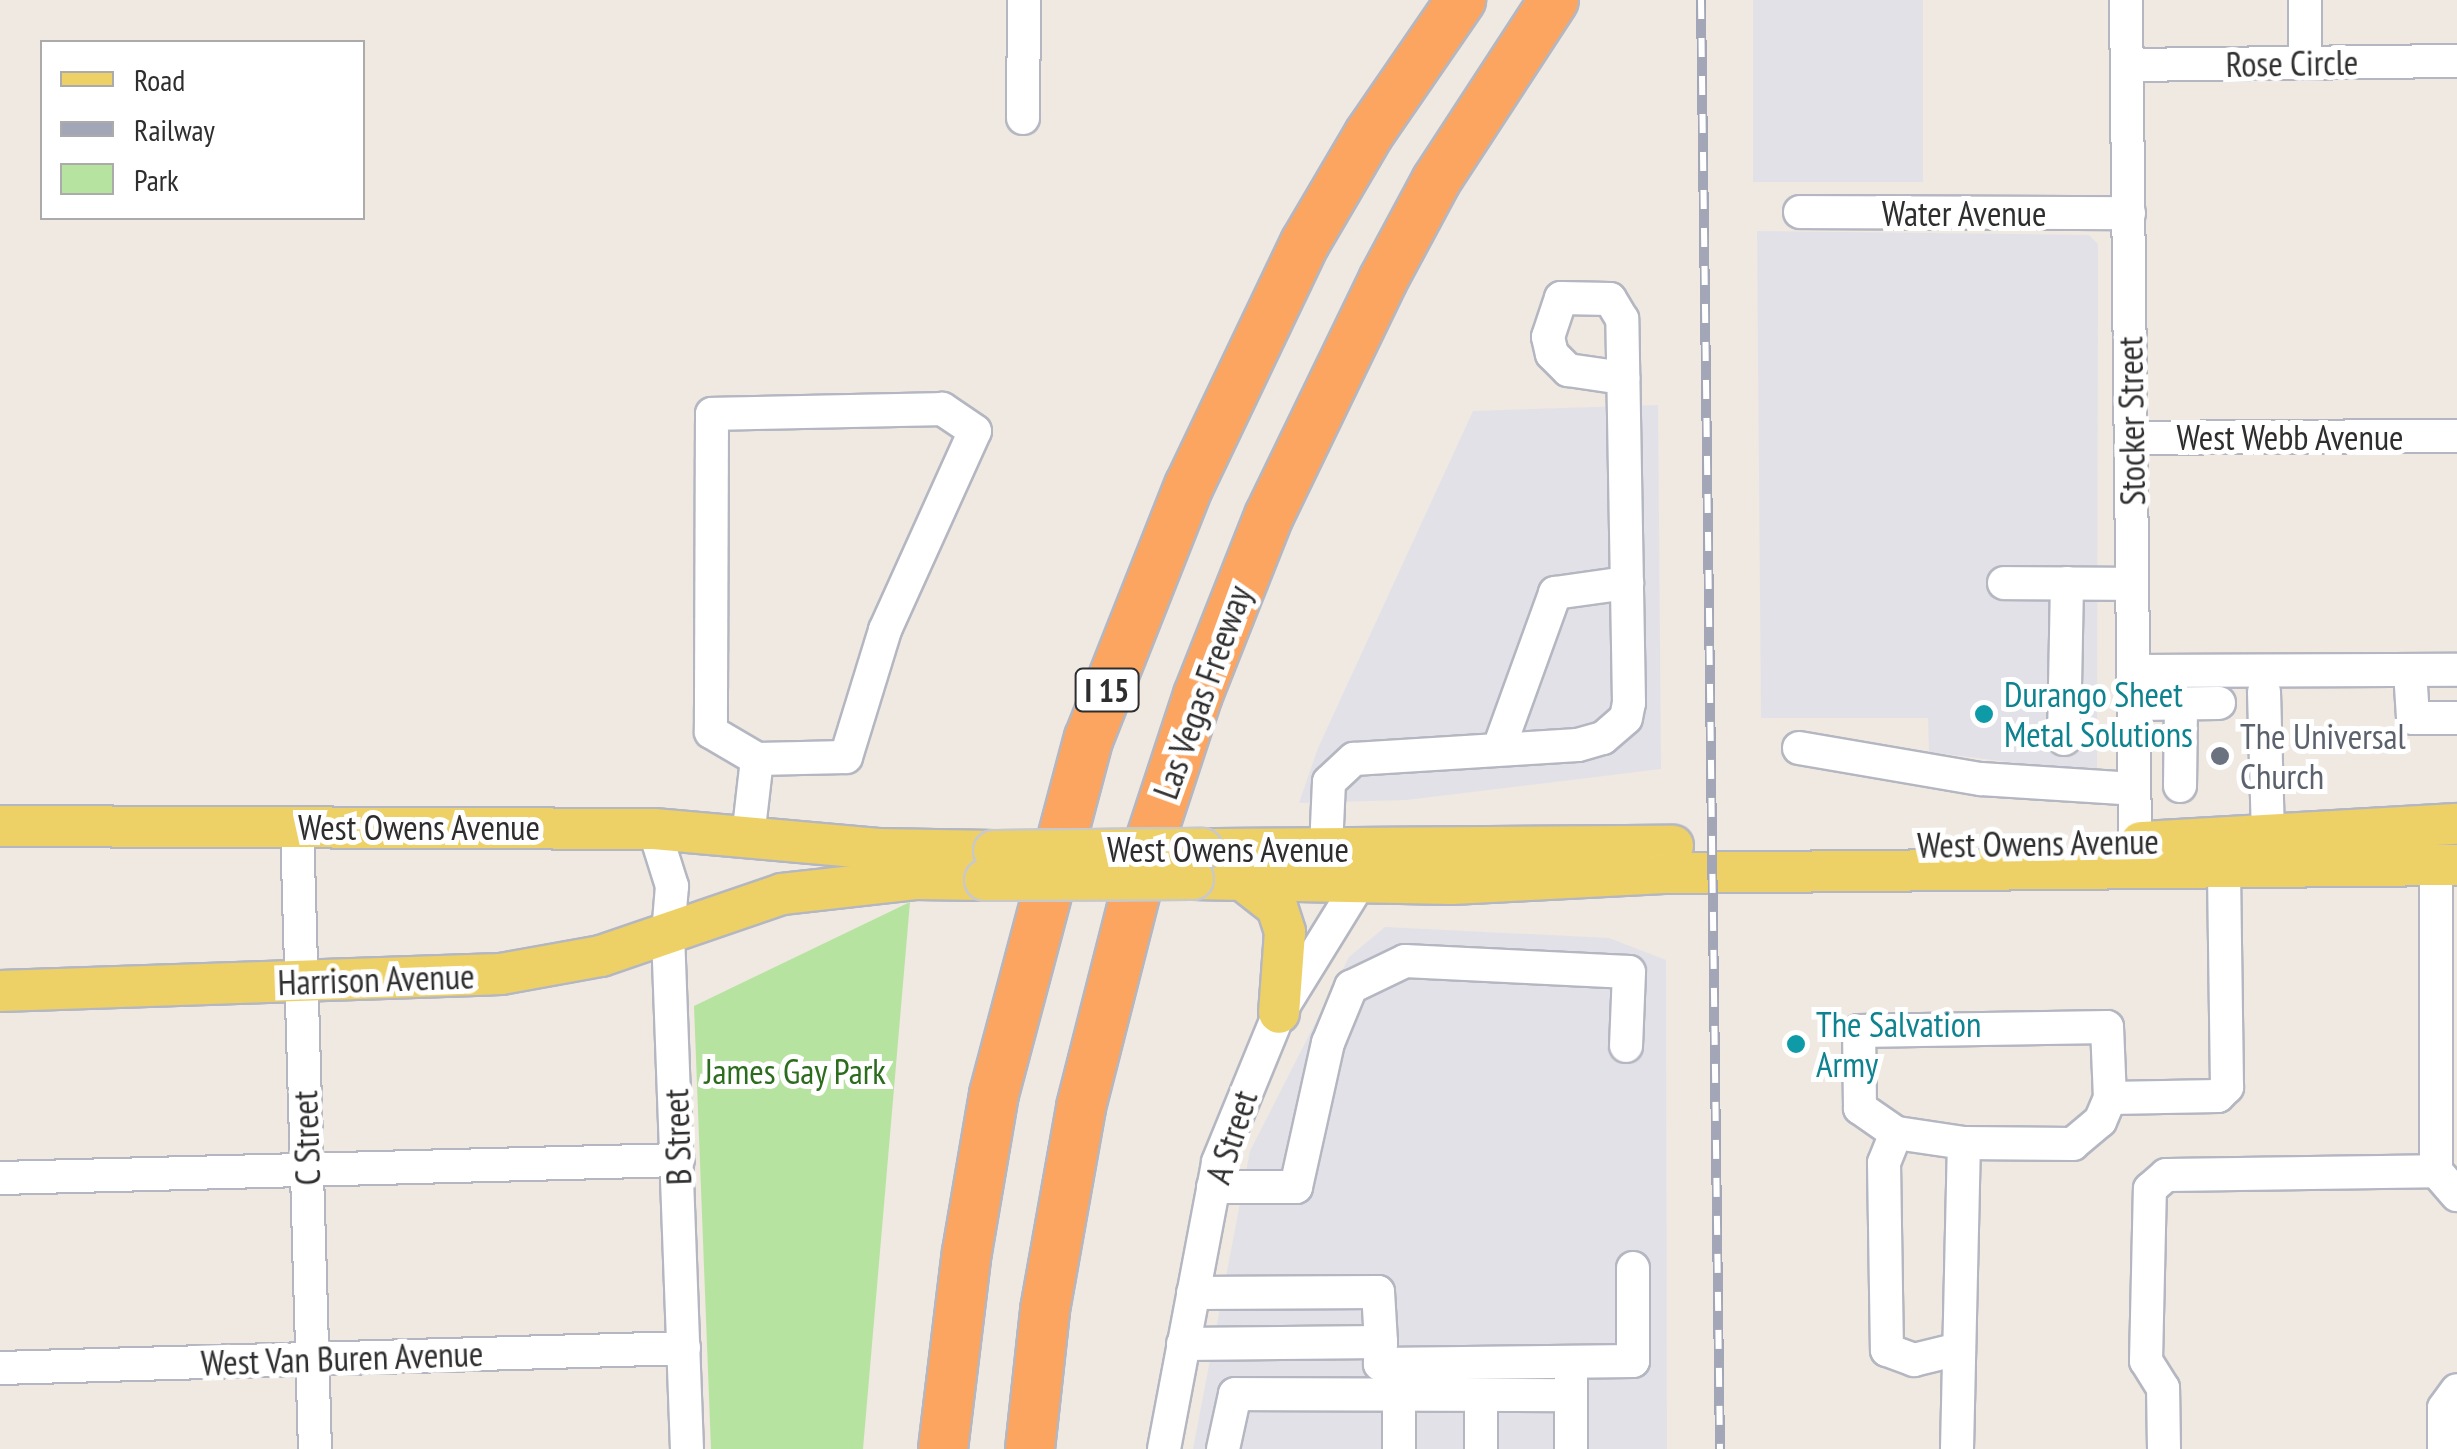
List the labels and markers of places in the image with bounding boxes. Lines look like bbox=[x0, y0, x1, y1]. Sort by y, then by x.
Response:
place label: Durango Sheet Metal Solutions bbox=[2004, 673, 2193, 755]
marker: Durango Sheet Metal Solutions bbox=[1973, 703, 1995, 725]
place label: The Universal Church bbox=[2240, 715, 2406, 797]
marker: The Universal Church bbox=[2209, 745, 2231, 767]
place label: The Salvation Army bbox=[1816, 1003, 1981, 1085]
marker: The Salvation Army bbox=[1785, 1033, 1807, 1055]

